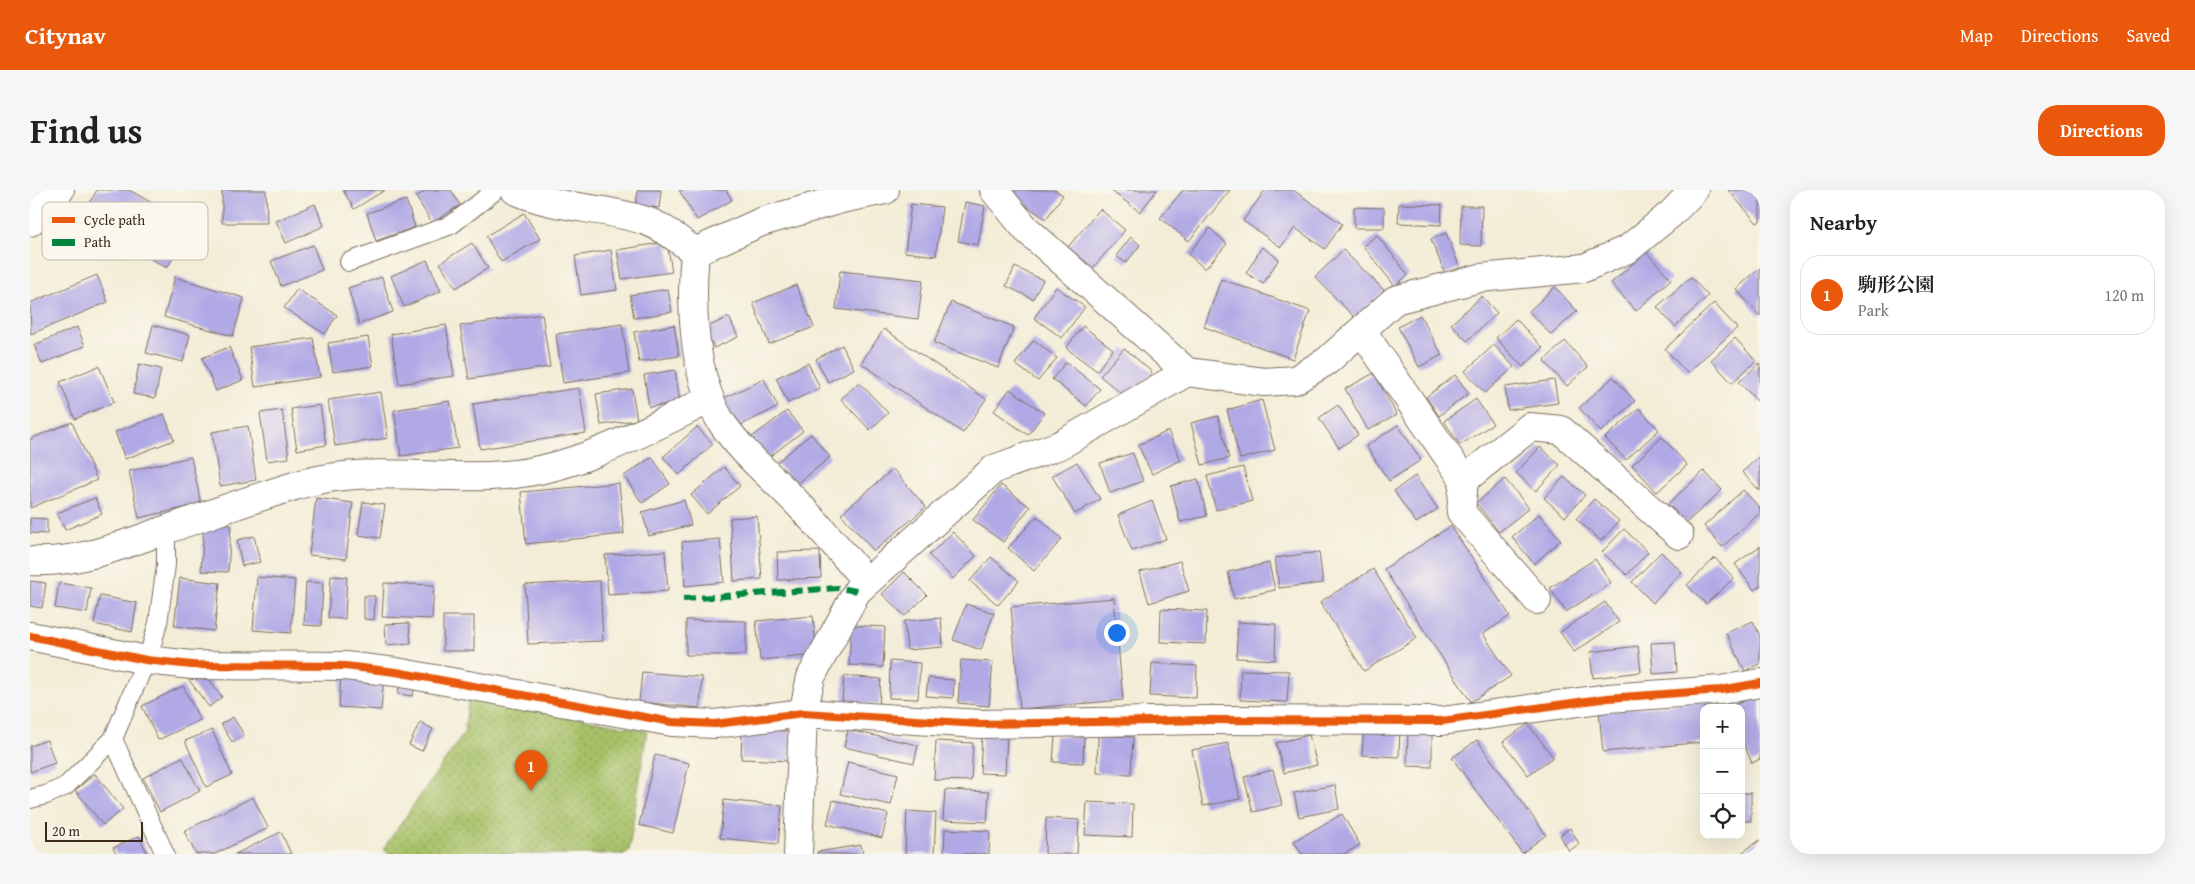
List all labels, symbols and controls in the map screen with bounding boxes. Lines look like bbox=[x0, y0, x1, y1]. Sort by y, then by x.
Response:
text: Citynav bbox=[25, 18, 106, 53]
text: Map bbox=[1960, 22, 1993, 49]
text: Directions bbox=[2021, 22, 2098, 49]
text: Saved bbox=[2126, 22, 2170, 49]
text: Find us bbox=[30, 105, 143, 156]
button: Directions bbox=[2038, 105, 2165, 156]
legend bbox=[42, 202, 208, 260]
text: Nearby bbox=[1810, 207, 1877, 238]
text: Cycle path bbox=[84, 210, 145, 230]
text: Path bbox=[84, 232, 111, 252]
text: 駒形公園 bbox=[1858, 270, 1934, 298]
text: 1 bbox=[1823, 283, 1831, 307]
text: 120 m bbox=[2104, 283, 2144, 307]
text: Park bbox=[1858, 298, 1889, 322]
your location bbox=[1104, 620, 1130, 646]
map controls bbox=[1700, 704, 1745, 839]
button: + bbox=[1700, 704, 1745, 749]
button: − bbox=[1700, 749, 1745, 794]
pin: 1 bbox=[515, 750, 547, 791]
button: locate bbox=[1700, 794, 1745, 839]
scale bar bbox=[45, 819, 142, 842]
text: 20 m bbox=[52, 821, 80, 841]

